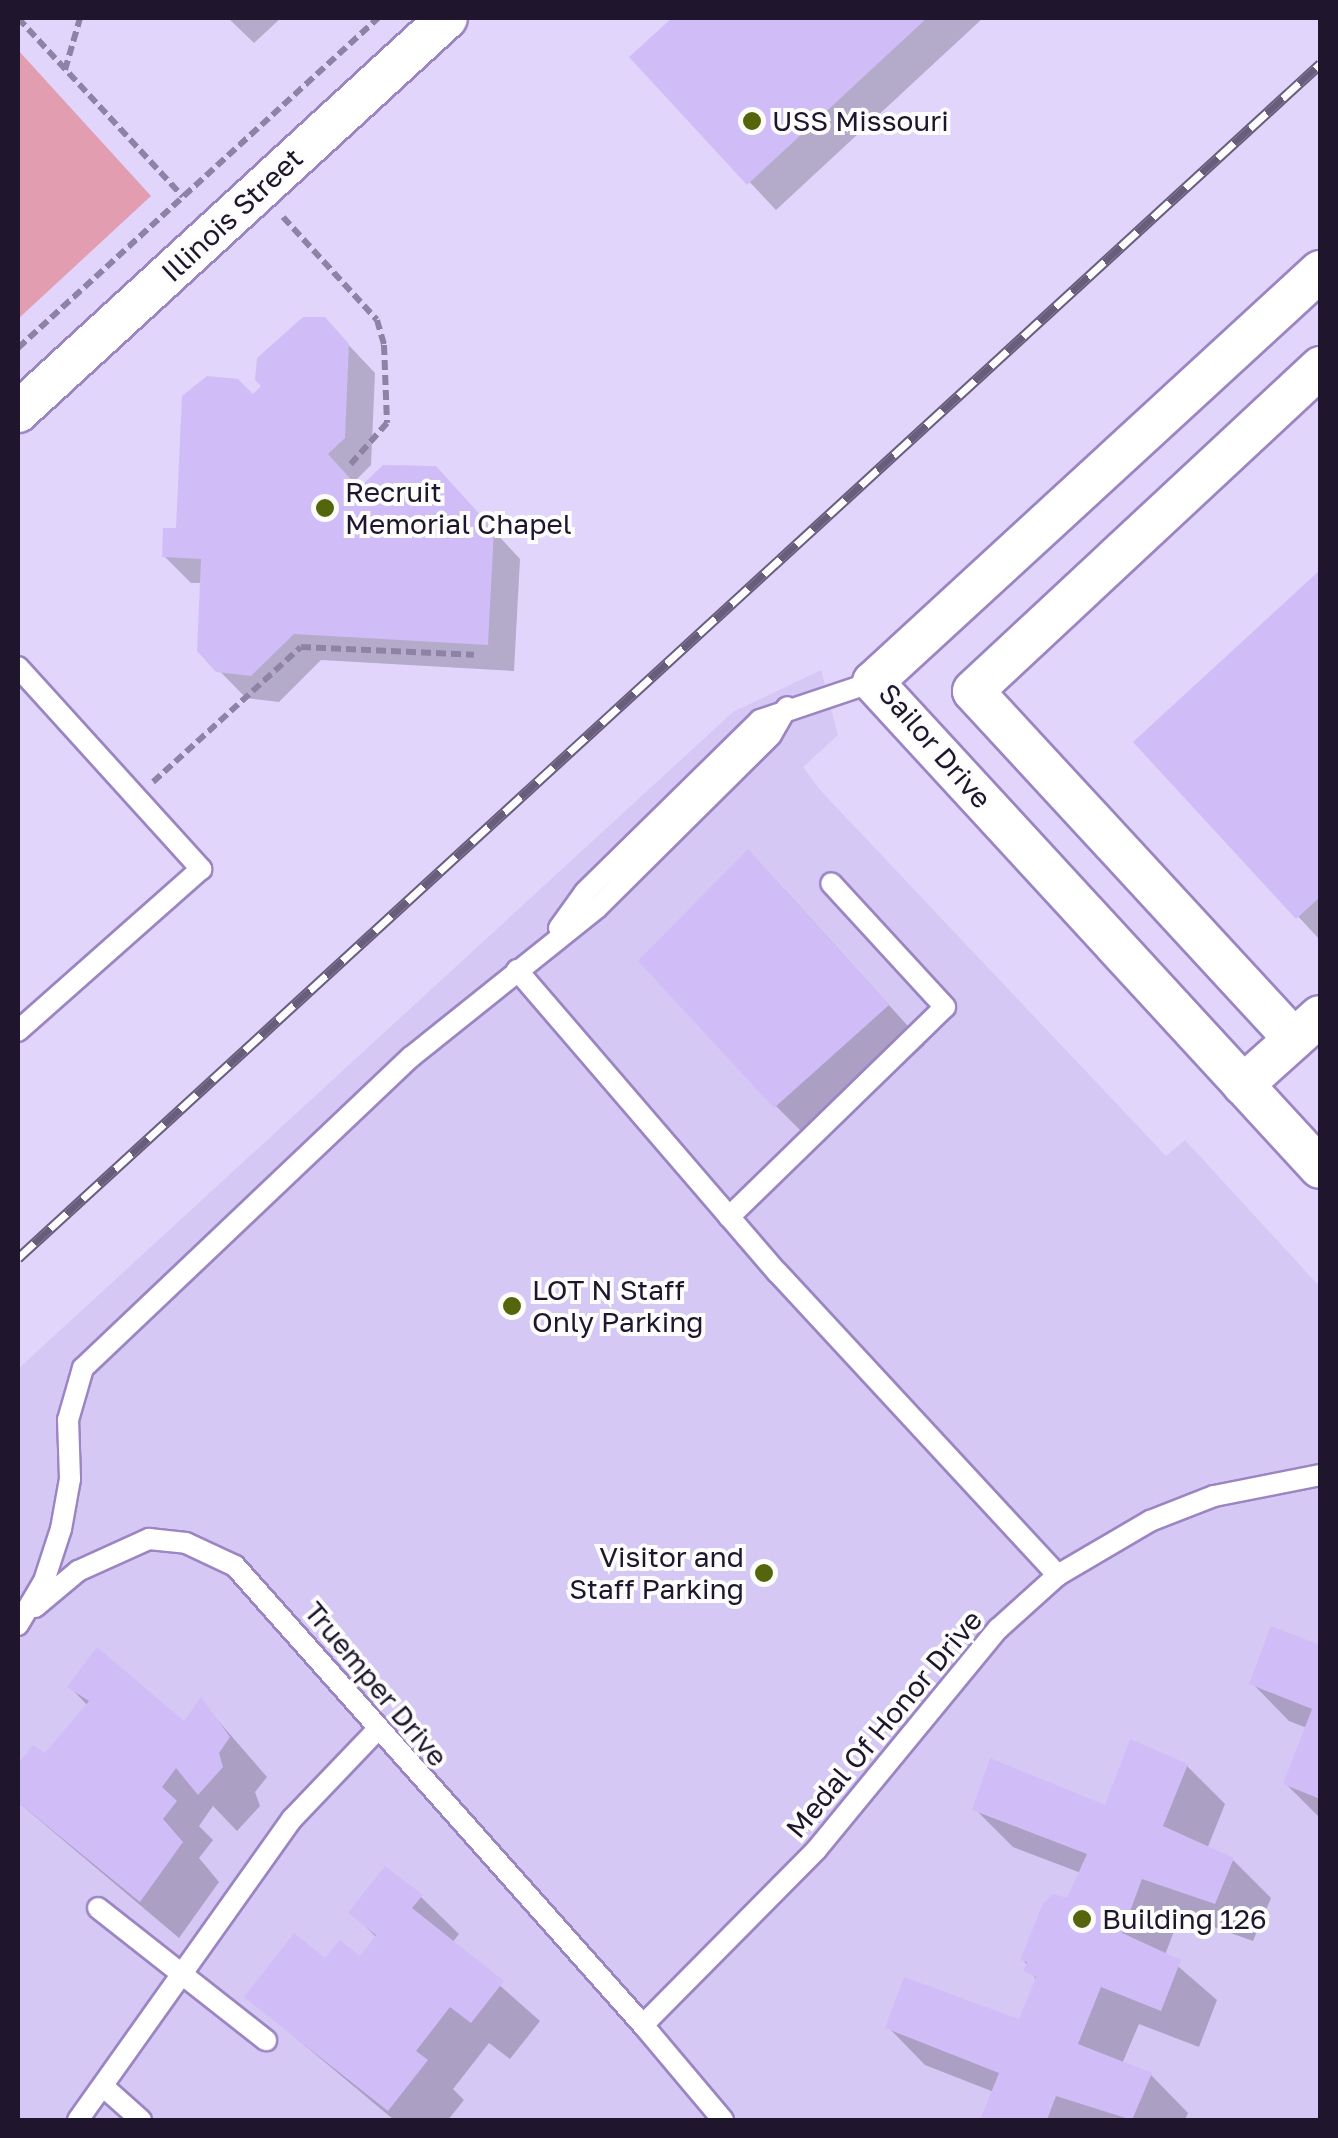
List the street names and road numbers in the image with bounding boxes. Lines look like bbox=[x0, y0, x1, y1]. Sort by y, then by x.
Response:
street label: Illinois Street bbox=[155, 141, 309, 289]
street label: Sailor Drive bbox=[872, 677, 998, 815]
street label: Truemper Drive bbox=[297, 1595, 455, 1773]
street label: Medal Of Honor Drive bbox=[779, 1603, 989, 1845]

